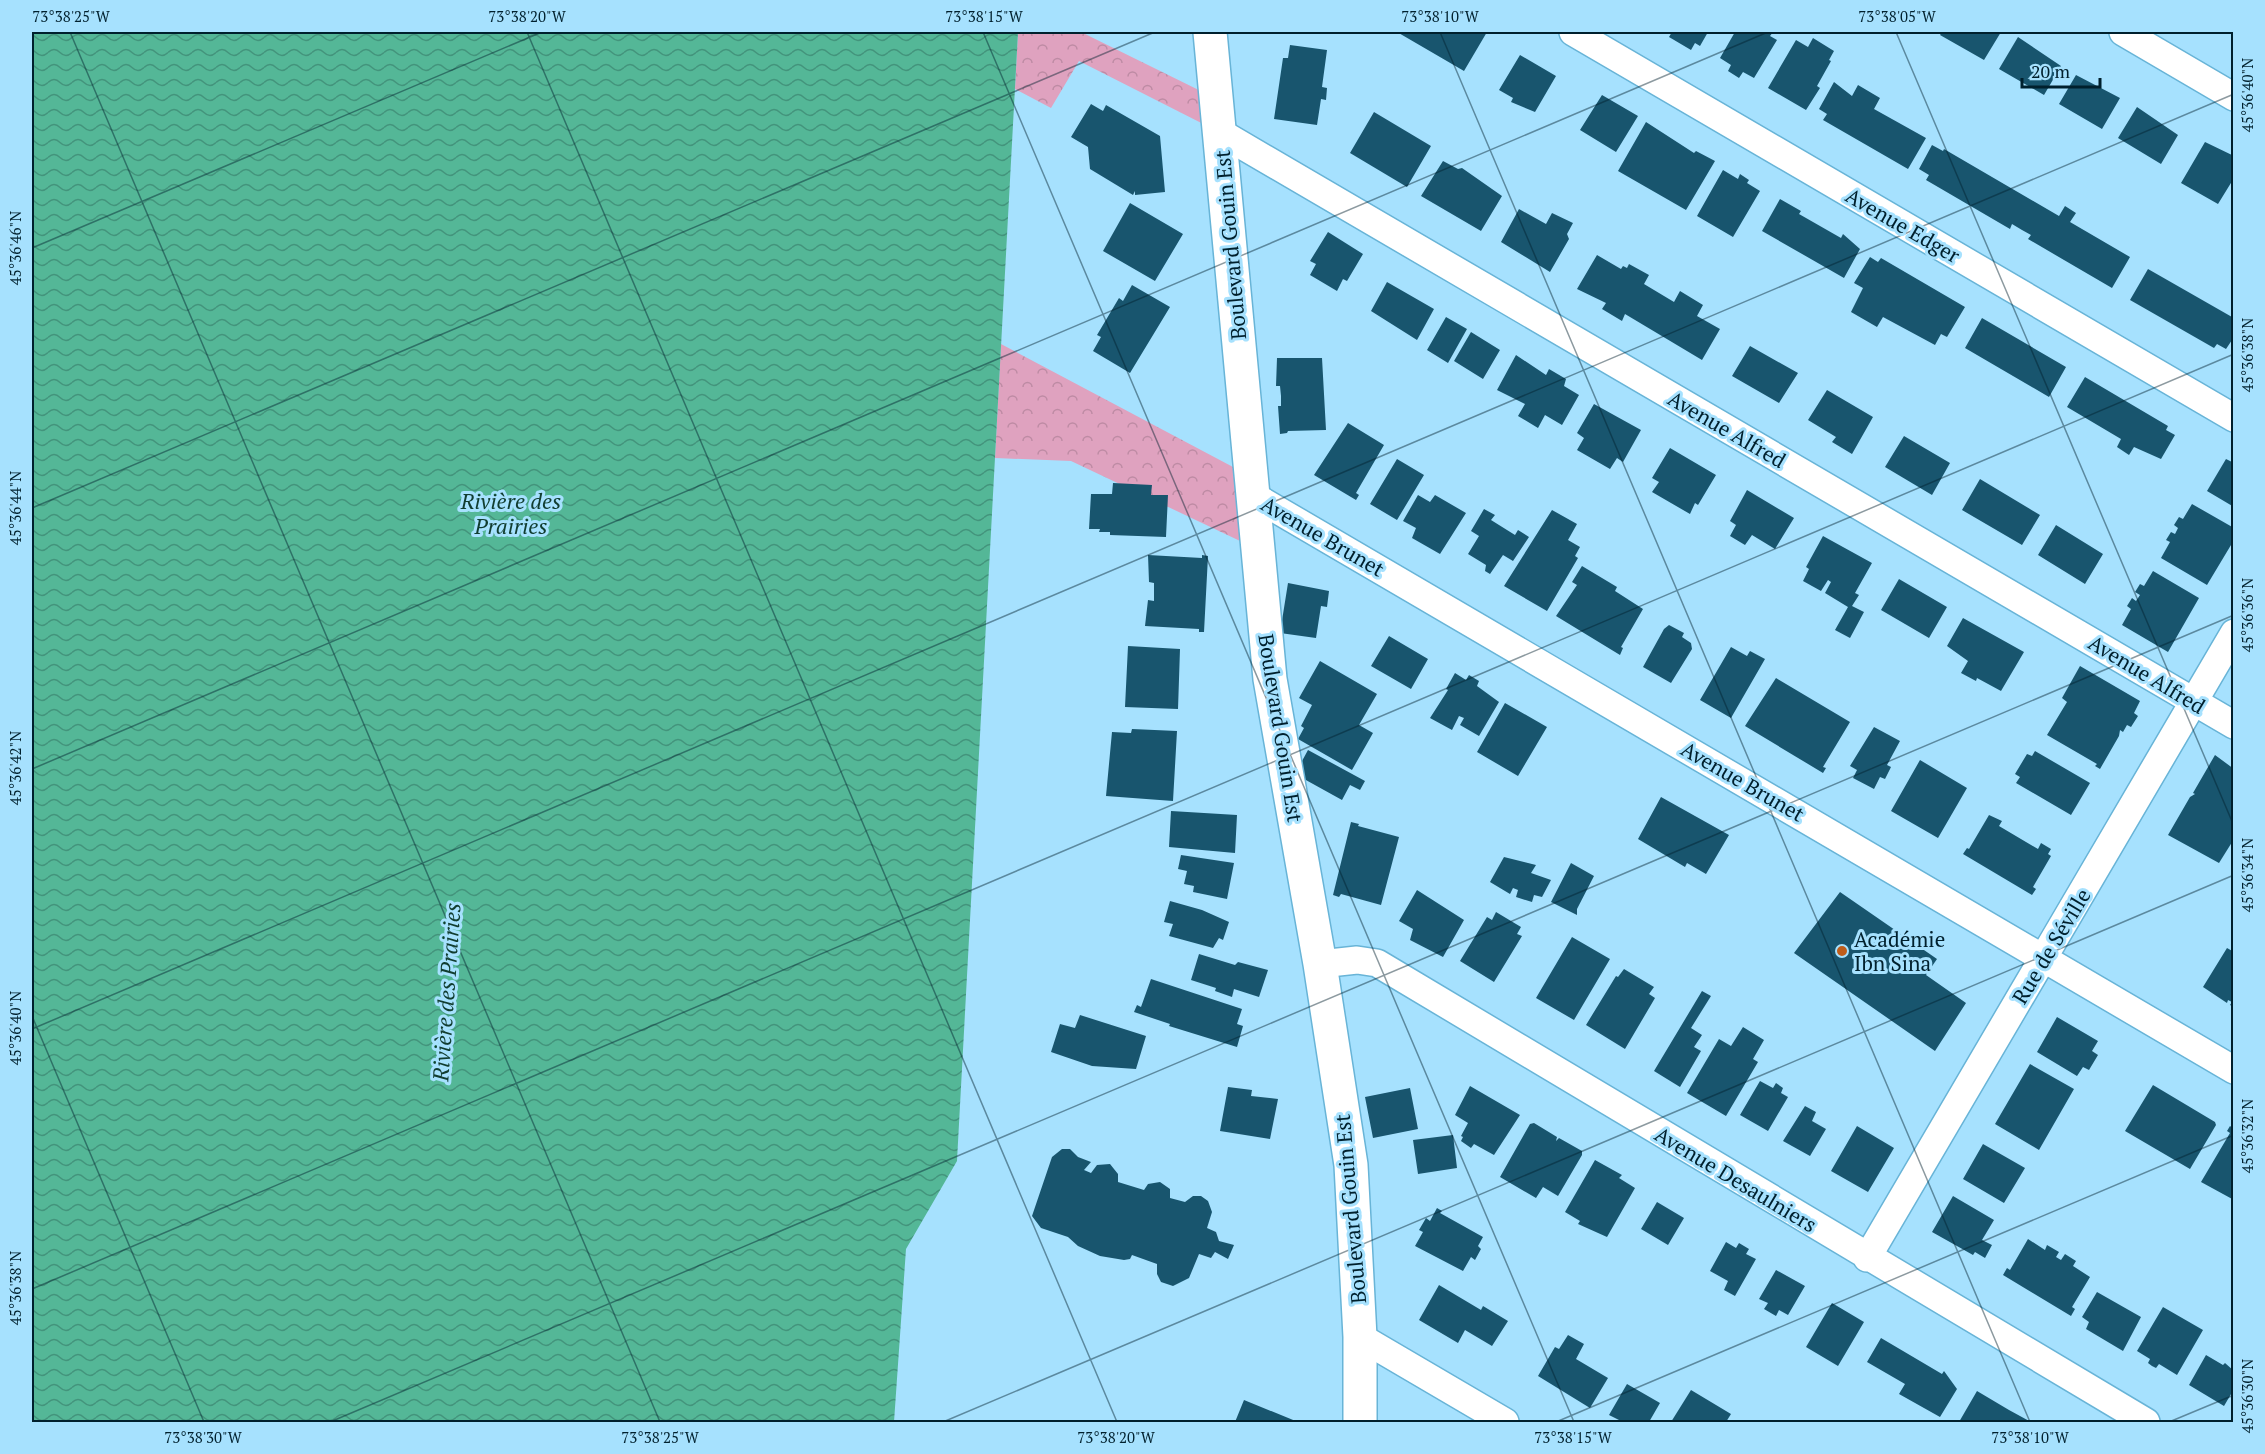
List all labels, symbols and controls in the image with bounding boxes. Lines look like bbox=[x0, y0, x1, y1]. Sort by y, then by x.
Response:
text: 73°38'25"W bbox=[32, 6, 111, 26]
text: 73°38'20"W bbox=[488, 6, 567, 26]
text: 73°38'15"W bbox=[945, 6, 1024, 26]
text: 73°38'10"W bbox=[1401, 6, 1480, 26]
text: 73°38'05"W bbox=[1858, 6, 1937, 26]
scale bar bbox=[2022, 51, 2100, 89]
text: 45°36'40"N bbox=[2237, 58, 2257, 132]
text: 20 m bbox=[2031, 59, 2071, 83]
street label: Boulevard Gouin Est bbox=[1208, 149, 1252, 341]
street label: Avenue Edger bbox=[1841, 181, 1965, 269]
text: 45°36'46"N bbox=[5, 211, 25, 285]
text: 45°36'38"N bbox=[2237, 318, 2257, 392]
street label: Avenue Alfred bbox=[1663, 384, 1791, 474]
text: 45°36'44"N bbox=[5, 471, 25, 545]
water label: Rivière des Prairies bbox=[460, 486, 561, 540]
street label: Avenue Brunet bbox=[1256, 489, 1390, 583]
text: 45°36'36"N bbox=[2237, 578, 2257, 652]
street label: Avenue Alfred bbox=[2083, 628, 2211, 720]
street label: Boulevard Gouin Est bbox=[1252, 632, 1310, 824]
text: 45°36'42"N bbox=[5, 731, 25, 805]
street label: Avenue Brunet bbox=[1676, 734, 1810, 828]
text: 45°36'34"N bbox=[2237, 838, 2257, 912]
street label: Rue de Séville bbox=[2006, 883, 2096, 1009]
water label: Rivière des Prairies bbox=[425, 902, 467, 1083]
place label: Académie Ibn Sina bbox=[1854, 925, 1945, 977]
marker: Académie Ibn Sina bbox=[1835, 944, 1849, 958]
text: 45°36'40"N bbox=[5, 991, 25, 1065]
text: 45°36'32"N bbox=[2237, 1099, 2257, 1173]
street label: Boulevard Gouin Est bbox=[1328, 1113, 1372, 1305]
street label: Avenue Desaulniers bbox=[1650, 1120, 1822, 1238]
text: 45°36'38"N bbox=[5, 1251, 25, 1325]
text: 45°36'30"N bbox=[2237, 1359, 2257, 1433]
text: 73°38'30"W bbox=[164, 1427, 243, 1447]
text: 73°38'25"W bbox=[621, 1427, 700, 1447]
text: 73°38'20"W bbox=[1077, 1427, 1156, 1447]
text: 73°38'15"W bbox=[1534, 1427, 1613, 1447]
text: 73°38'10"W bbox=[1991, 1427, 2070, 1447]

